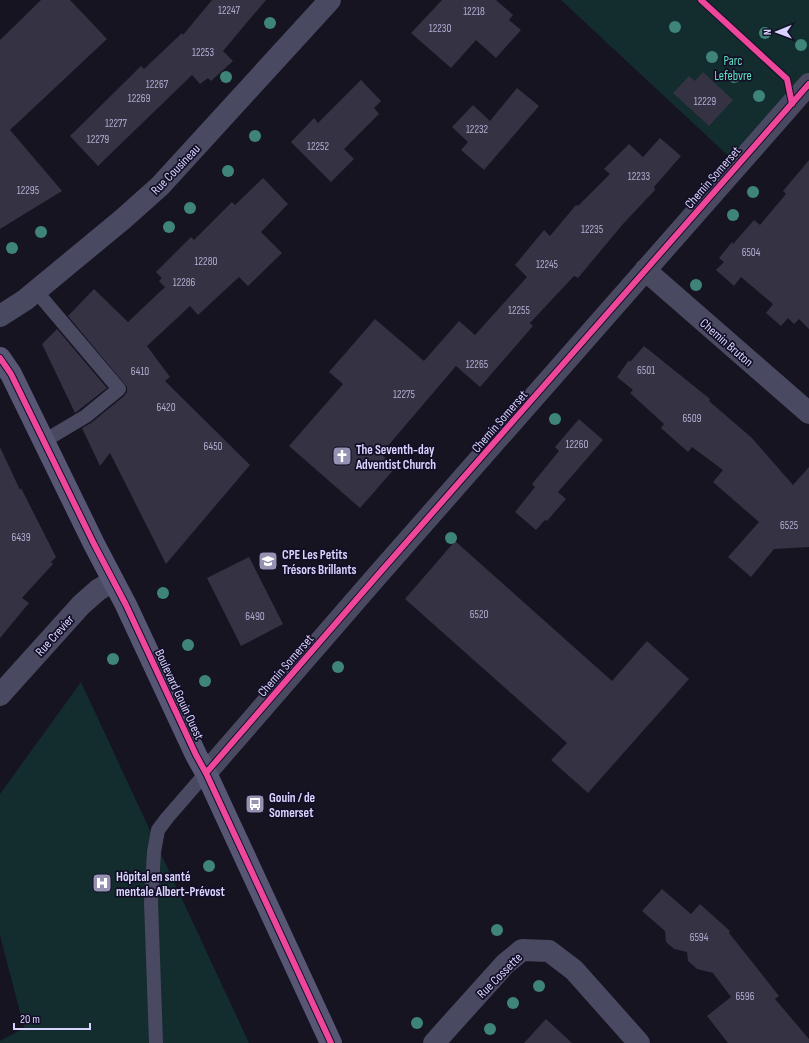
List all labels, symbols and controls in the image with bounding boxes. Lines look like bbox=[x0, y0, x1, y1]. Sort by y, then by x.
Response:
house number: 12247 bbox=[218, 4, 241, 17]
house number: 12218 bbox=[463, 5, 485, 18]
north arrow bbox=[757, 12, 797, 52]
house number: 12230 bbox=[429, 22, 451, 35]
text: N bbox=[761, 29, 774, 35]
house number: 12253 bbox=[192, 46, 214, 59]
park label: Parc Lefebvre bbox=[714, 53, 752, 84]
house number: 12267 bbox=[146, 78, 169, 91]
house number: 12269 bbox=[128, 92, 150, 105]
house number: 12229 bbox=[694, 95, 716, 108]
house number: 12277 bbox=[105, 117, 128, 130]
house number: 12232 bbox=[466, 123, 489, 136]
house number: 12279 bbox=[87, 133, 109, 146]
house number: 12252 bbox=[307, 140, 329, 153]
street label: Rue Cousineau bbox=[148, 141, 204, 198]
street label: Chemin Somerset bbox=[681, 143, 744, 212]
house number: 12233 bbox=[628, 170, 651, 183]
house number: 12295 bbox=[17, 184, 39, 197]
house number: 12235 bbox=[581, 223, 603, 236]
house number: 6504 bbox=[742, 246, 761, 259]
house number: 12280 bbox=[195, 255, 217, 268]
house number: 12245 bbox=[536, 258, 558, 271]
house number: 12286 bbox=[173, 276, 196, 289]
house number: 12255 bbox=[508, 304, 530, 317]
street label: Chemin Bruton bbox=[696, 315, 756, 370]
house number: 12265 bbox=[466, 358, 488, 371]
house number: 6501 bbox=[637, 364, 655, 377]
house number: 6410 bbox=[131, 365, 149, 378]
street label: Chemin Somerset bbox=[468, 387, 531, 456]
house number: 12275 bbox=[393, 388, 415, 401]
house number: 6420 bbox=[156, 401, 176, 414]
house number: 6509 bbox=[682, 412, 702, 425]
house number: 12260 bbox=[566, 438, 588, 451]
house number: 6450 bbox=[204, 440, 223, 453]
place label: The Seventh-day Adventist Church bbox=[355, 442, 436, 473]
church icon: The Seventh-day Adventist Church bbox=[331, 445, 353, 467]
house number: 6525 bbox=[780, 519, 798, 532]
house number: 6439 bbox=[11, 531, 31, 544]
place label: CPE Les Petits Trésors Brillants bbox=[282, 547, 357, 578]
school or university icon: CPE Les Petits Trésors Brillants bbox=[257, 550, 279, 572]
house number: 6520 bbox=[470, 608, 488, 621]
house number: 6490 bbox=[245, 610, 265, 623]
street label: Rue Crevier bbox=[32, 612, 78, 660]
street label: Chemin Somerset bbox=[254, 631, 317, 700]
street label: Boulevard Gouin Ouest bbox=[151, 647, 207, 742]
place label: Gouin / de Somerset bbox=[269, 790, 316, 821]
bus stop icon: Gouin / de Somerset bbox=[244, 793, 266, 815]
place label: Hôpital en santé mentale Albert-Prévost bbox=[116, 869, 226, 900]
hospital icon: Hôpital en santé mentale Albert-Prévost bbox=[91, 872, 113, 894]
house number: 6594 bbox=[690, 931, 709, 944]
street label: Rue Cossette bbox=[474, 950, 526, 1002]
house number: 6596 bbox=[736, 990, 755, 1003]
scale bar bbox=[14, 1005, 90, 1031]
text: 20 m bbox=[20, 1012, 40, 1027]

